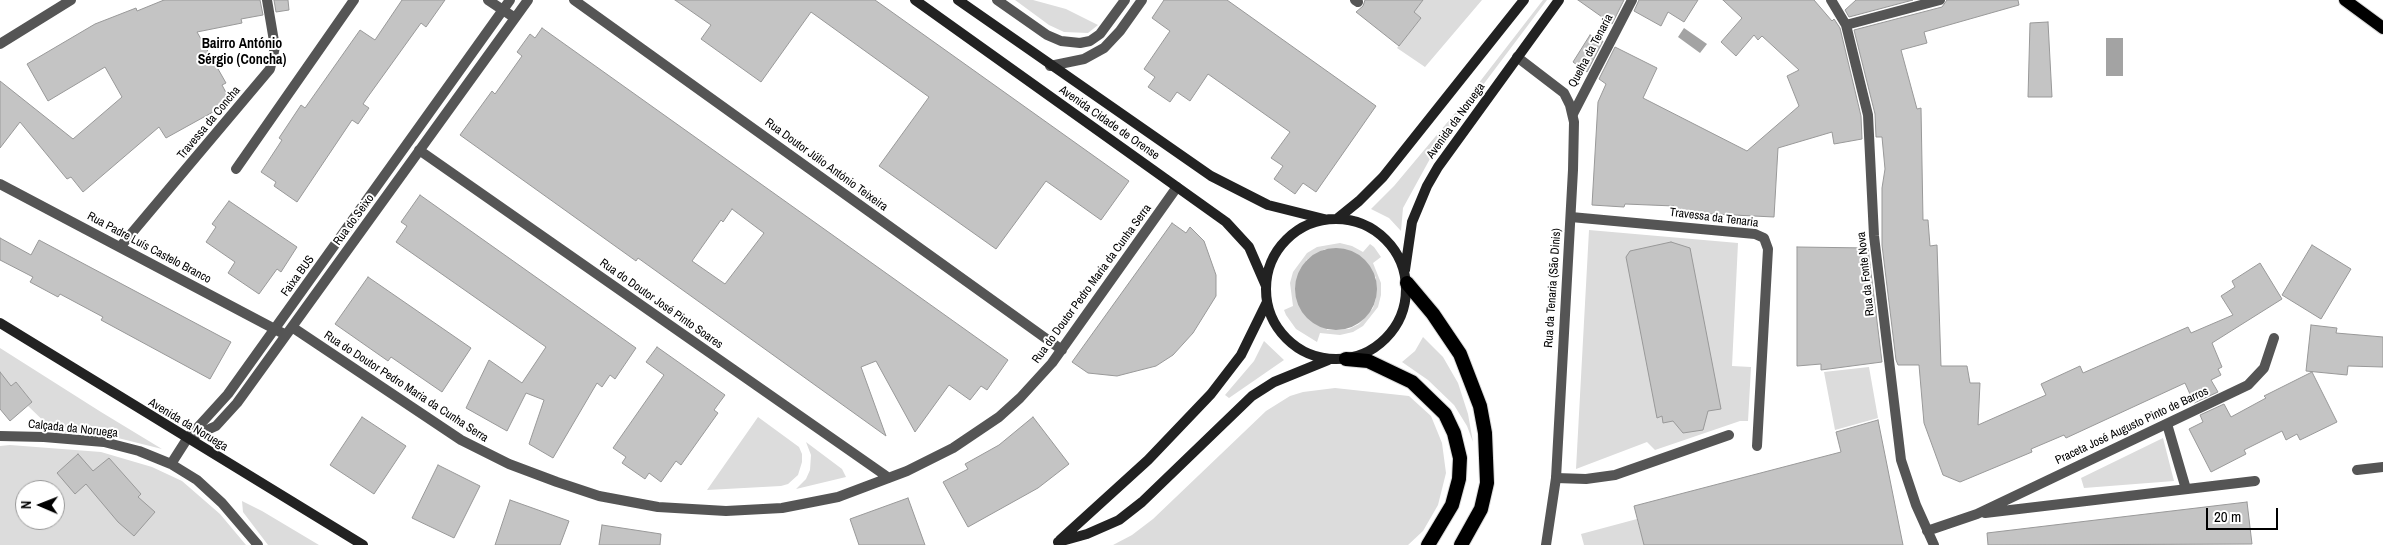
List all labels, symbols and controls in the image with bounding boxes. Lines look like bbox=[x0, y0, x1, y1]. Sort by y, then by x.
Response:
street label: Quelha da Tenaria bbox=[1566, 12, 1616, 90]
district label: Bairro António Sérgio (Concha) bbox=[198, 36, 286, 68]
street label: Avenida da Noruega bbox=[1424, 80, 1488, 162]
street label: Avenida Cidade de Orense bbox=[1056, 83, 1162, 163]
street label: Travessa da Concha bbox=[174, 84, 244, 162]
street label: Rua Doutor Júlio António Teixeira bbox=[762, 116, 890, 214]
street label: Rua do Seixo bbox=[331, 192, 377, 248]
street label: Rua do Doutor Pedro Maria da Cunha Serra bbox=[1029, 202, 1155, 366]
street label: Travessa da Tenaria bbox=[1669, 205, 1759, 231]
street label: Rua Padre Luís Castelo Branco bbox=[85, 209, 213, 287]
street label: Rua da Tenaria (São Dinis) bbox=[1542, 228, 1564, 348]
street label: Rua da Fonte Nova bbox=[1854, 231, 1878, 317]
street label: Faixa BUS bbox=[278, 253, 318, 299]
street label: Rua do Doutor José Pinto Soares bbox=[597, 256, 725, 352]
street label: Rua do Doutor Pedro Maria da Cunha Serra bbox=[321, 328, 491, 446]
street label: Praceta José Augusto Pinto de Barros bbox=[2053, 384, 2211, 468]
street label: Avenida da Noruega bbox=[146, 396, 230, 454]
street label: Calçada da Noruega bbox=[27, 417, 119, 441]
north arrow bbox=[15, 480, 65, 530]
scale bar bbox=[2208, 498, 2280, 530]
text: N bbox=[17, 500, 35, 509]
text: 20 m bbox=[2214, 506, 2241, 527]

